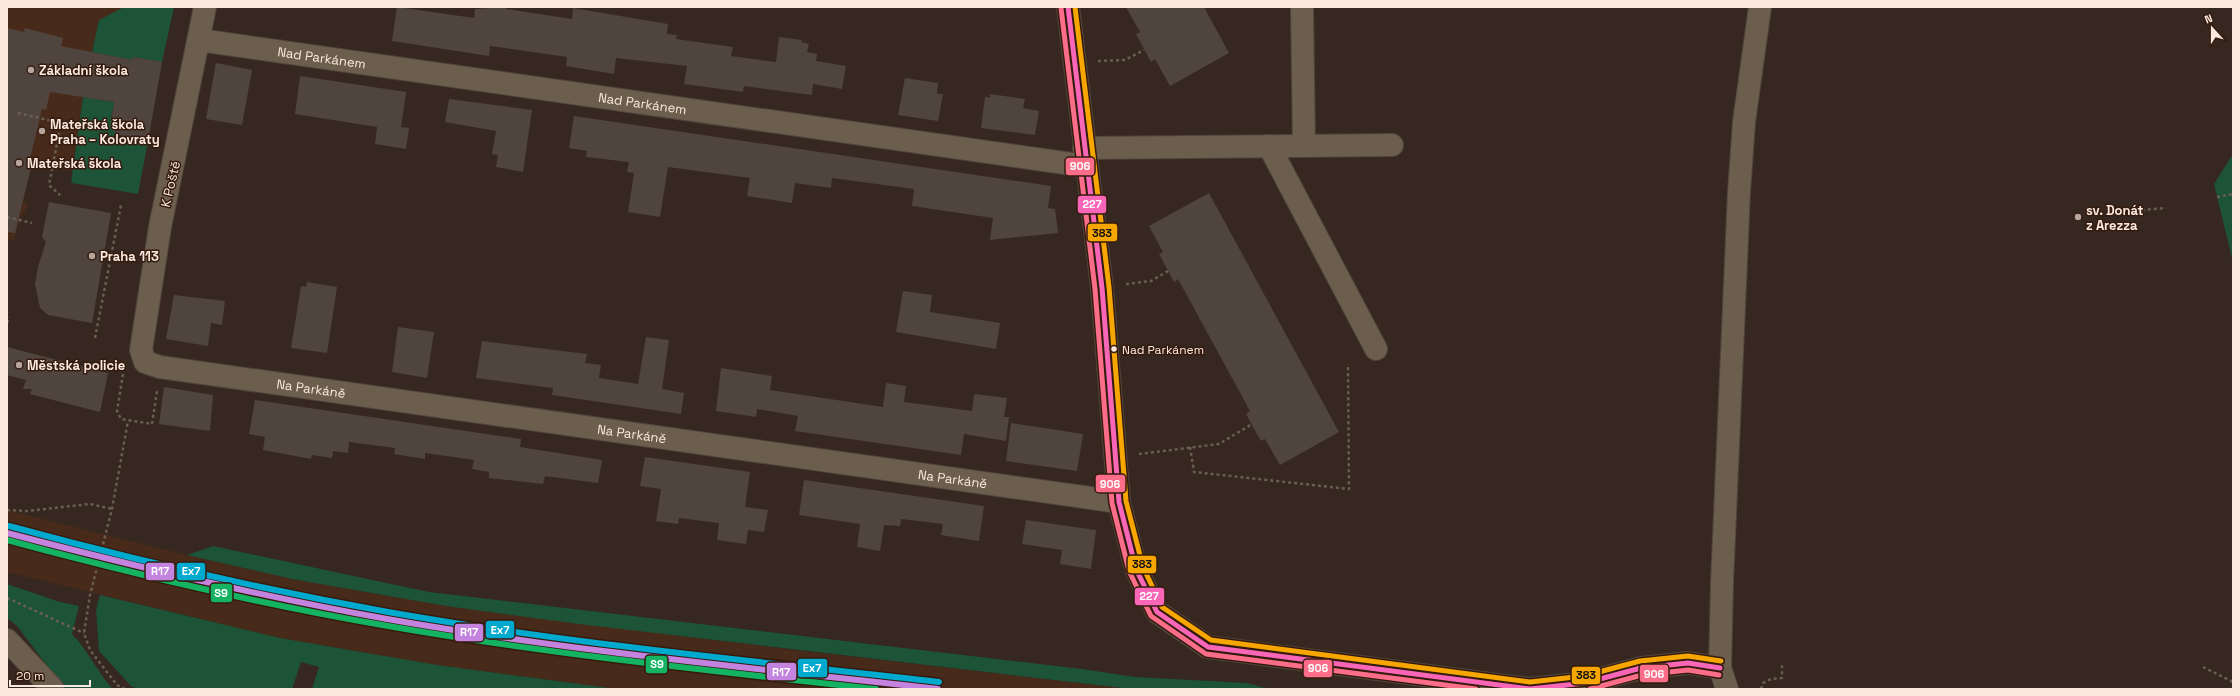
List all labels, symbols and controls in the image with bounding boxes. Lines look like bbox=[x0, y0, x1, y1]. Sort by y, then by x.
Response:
north arrow bbox=[2192, 8, 2232, 48]
text: N bbox=[2202, 11, 2214, 27]
street label: Nad Parkánem bbox=[276, 43, 367, 73]
place label: Základní škola bbox=[39, 62, 128, 79]
marker: Základní škola bbox=[26, 65, 36, 75]
street label: Nad Parkánem bbox=[597, 89, 688, 118]
place label: Mateřská škola Praha – Kolovraty bbox=[50, 116, 160, 148]
marker: Mateřská škola Praha – Kolovraty bbox=[37, 126, 47, 136]
place label: Mateřská škola bbox=[27, 155, 122, 172]
line badge: 906 bbox=[1065, 157, 1095, 176]
marker: Mateřská škola bbox=[14, 158, 24, 168]
street label: K Poště bbox=[157, 159, 184, 209]
text: 906 bbox=[1070, 159, 1091, 173]
line badge: 227 bbox=[1077, 195, 1107, 214]
text: 227 bbox=[1082, 197, 1102, 211]
place label: sv. Donát z Arezza bbox=[2086, 202, 2144, 234]
marker: sv. Donát z Arezza bbox=[2073, 212, 2083, 222]
line badge: 383 bbox=[1087, 223, 1118, 242]
text: 383 bbox=[1092, 226, 1112, 240]
place label: Praha 113 bbox=[100, 248, 159, 265]
marker: Praha 113 bbox=[87, 251, 97, 261]
place label: Nad Parkánem bbox=[1122, 342, 1204, 358]
marker: Nad Parkánem bbox=[1109, 344, 1119, 354]
place label: Městská policie bbox=[27, 357, 125, 374]
marker: Městská policie bbox=[14, 360, 24, 370]
street label: Na Parkáně bbox=[275, 375, 347, 402]
street label: Na Parkáně bbox=[596, 421, 667, 447]
street label: Na Parkáně bbox=[917, 466, 988, 492]
line badge: 906 bbox=[1095, 474, 1126, 493]
text: 906 bbox=[1100, 477, 1121, 491]
line badge: 383 bbox=[1127, 555, 1157, 574]
text: 383 bbox=[1132, 557, 1152, 571]
line badge: R17 bbox=[145, 562, 175, 581]
line badge: Ex7 bbox=[176, 562, 206, 581]
text: R17 bbox=[151, 564, 169, 578]
text: Ex7 bbox=[182, 564, 200, 578]
line badge: S9 bbox=[210, 583, 233, 603]
text: S9 bbox=[214, 586, 228, 600]
line badge: 227 bbox=[1134, 587, 1165, 606]
text: 227 bbox=[1139, 589, 1159, 603]
line badge: Ex7 bbox=[485, 620, 515, 639]
line badge: R17 bbox=[454, 623, 484, 642]
text: Ex7 bbox=[491, 623, 509, 637]
text: R17 bbox=[460, 625, 478, 639]
line badge: S9 bbox=[645, 655, 668, 674]
text: S9 bbox=[650, 657, 664, 671]
line badge: Ex7 bbox=[797, 658, 828, 678]
line badge: 906 bbox=[1303, 659, 1333, 678]
text: Ex7 bbox=[803, 661, 821, 675]
text: 906 bbox=[1308, 661, 1329, 675]
scale bar bbox=[10, 662, 90, 688]
line badge: R17 bbox=[766, 662, 797, 681]
line badge: 906 bbox=[1639, 664, 1669, 683]
text: R17 bbox=[772, 665, 790, 679]
line badge: 383 bbox=[1571, 666, 1601, 685]
text: 906 bbox=[1644, 667, 1665, 681]
text: 20 m bbox=[16, 668, 44, 684]
text: 383 bbox=[1576, 668, 1596, 682]

